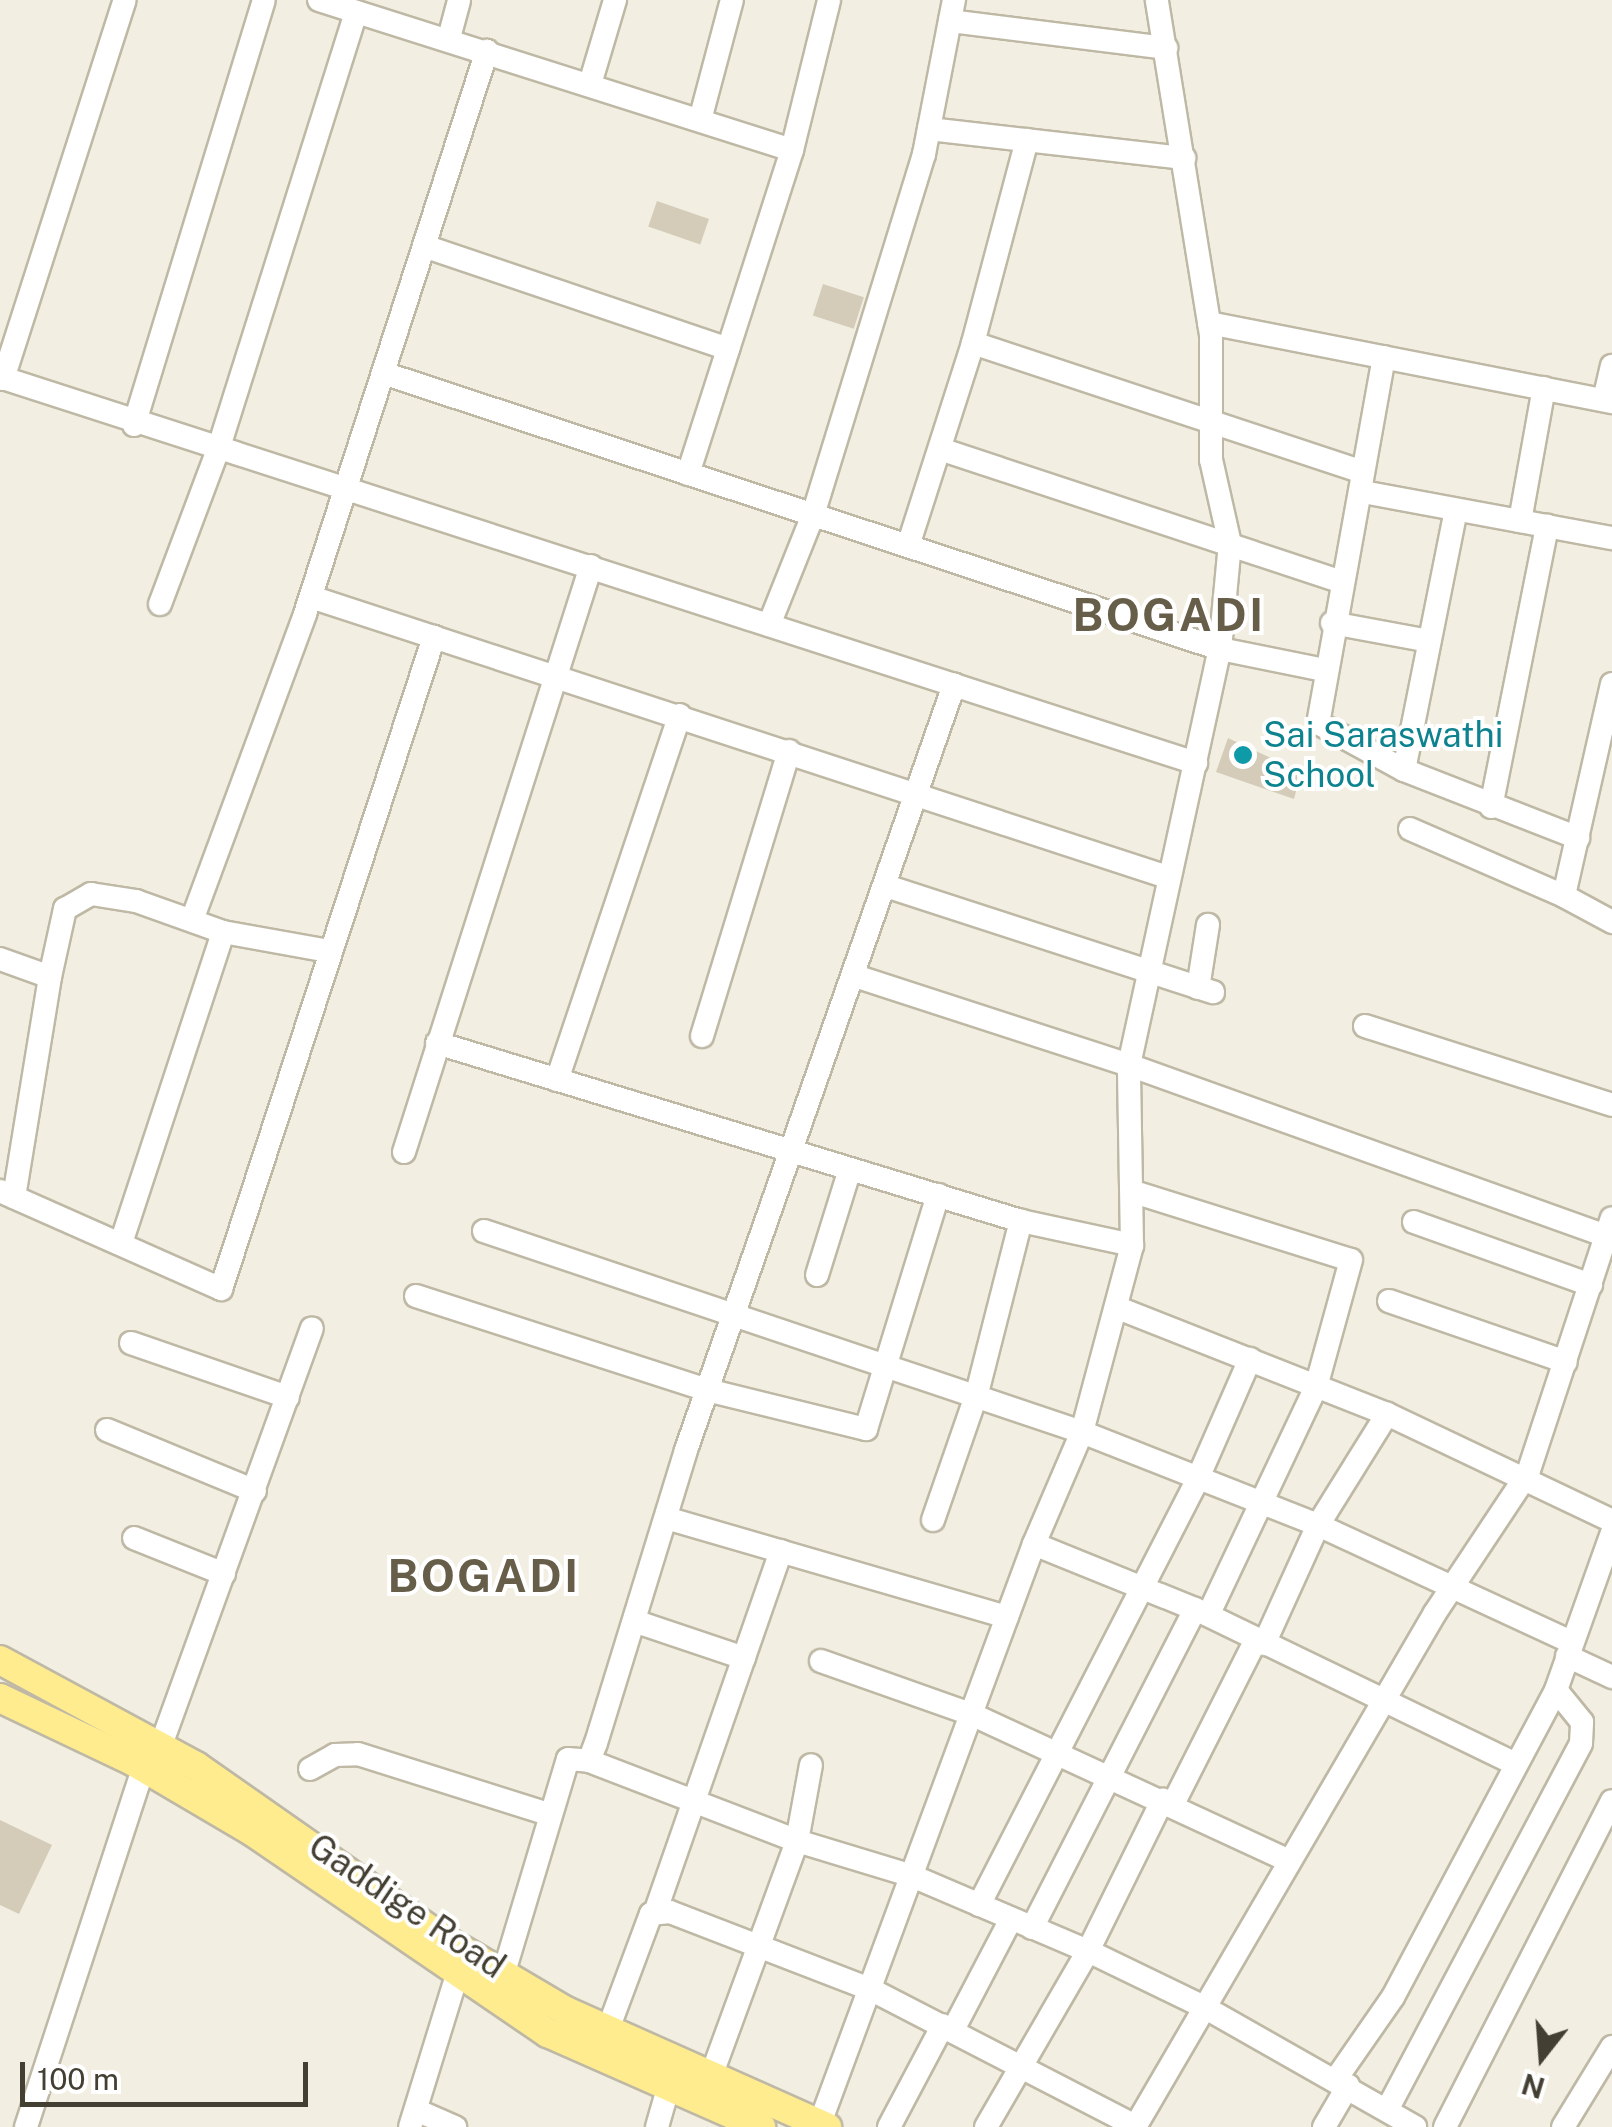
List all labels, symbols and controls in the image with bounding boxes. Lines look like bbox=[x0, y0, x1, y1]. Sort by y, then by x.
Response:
district label: BOGADI bbox=[1072, 588, 1266, 642]
place label: Sai Saraswathi School bbox=[1263, 714, 1503, 796]
marker: Sai Saraswathi School bbox=[1232, 744, 1254, 766]
district label: BOGADI bbox=[387, 1549, 581, 1603]
street label: Gaddige Road bbox=[301, 1825, 513, 1987]
north arrow bbox=[1492, 2007, 1592, 2107]
scale bar bbox=[25, 2042, 312, 2104]
text: 100 m bbox=[37, 2061, 119, 2097]
text: N bbox=[1518, 2067, 1548, 2105]

